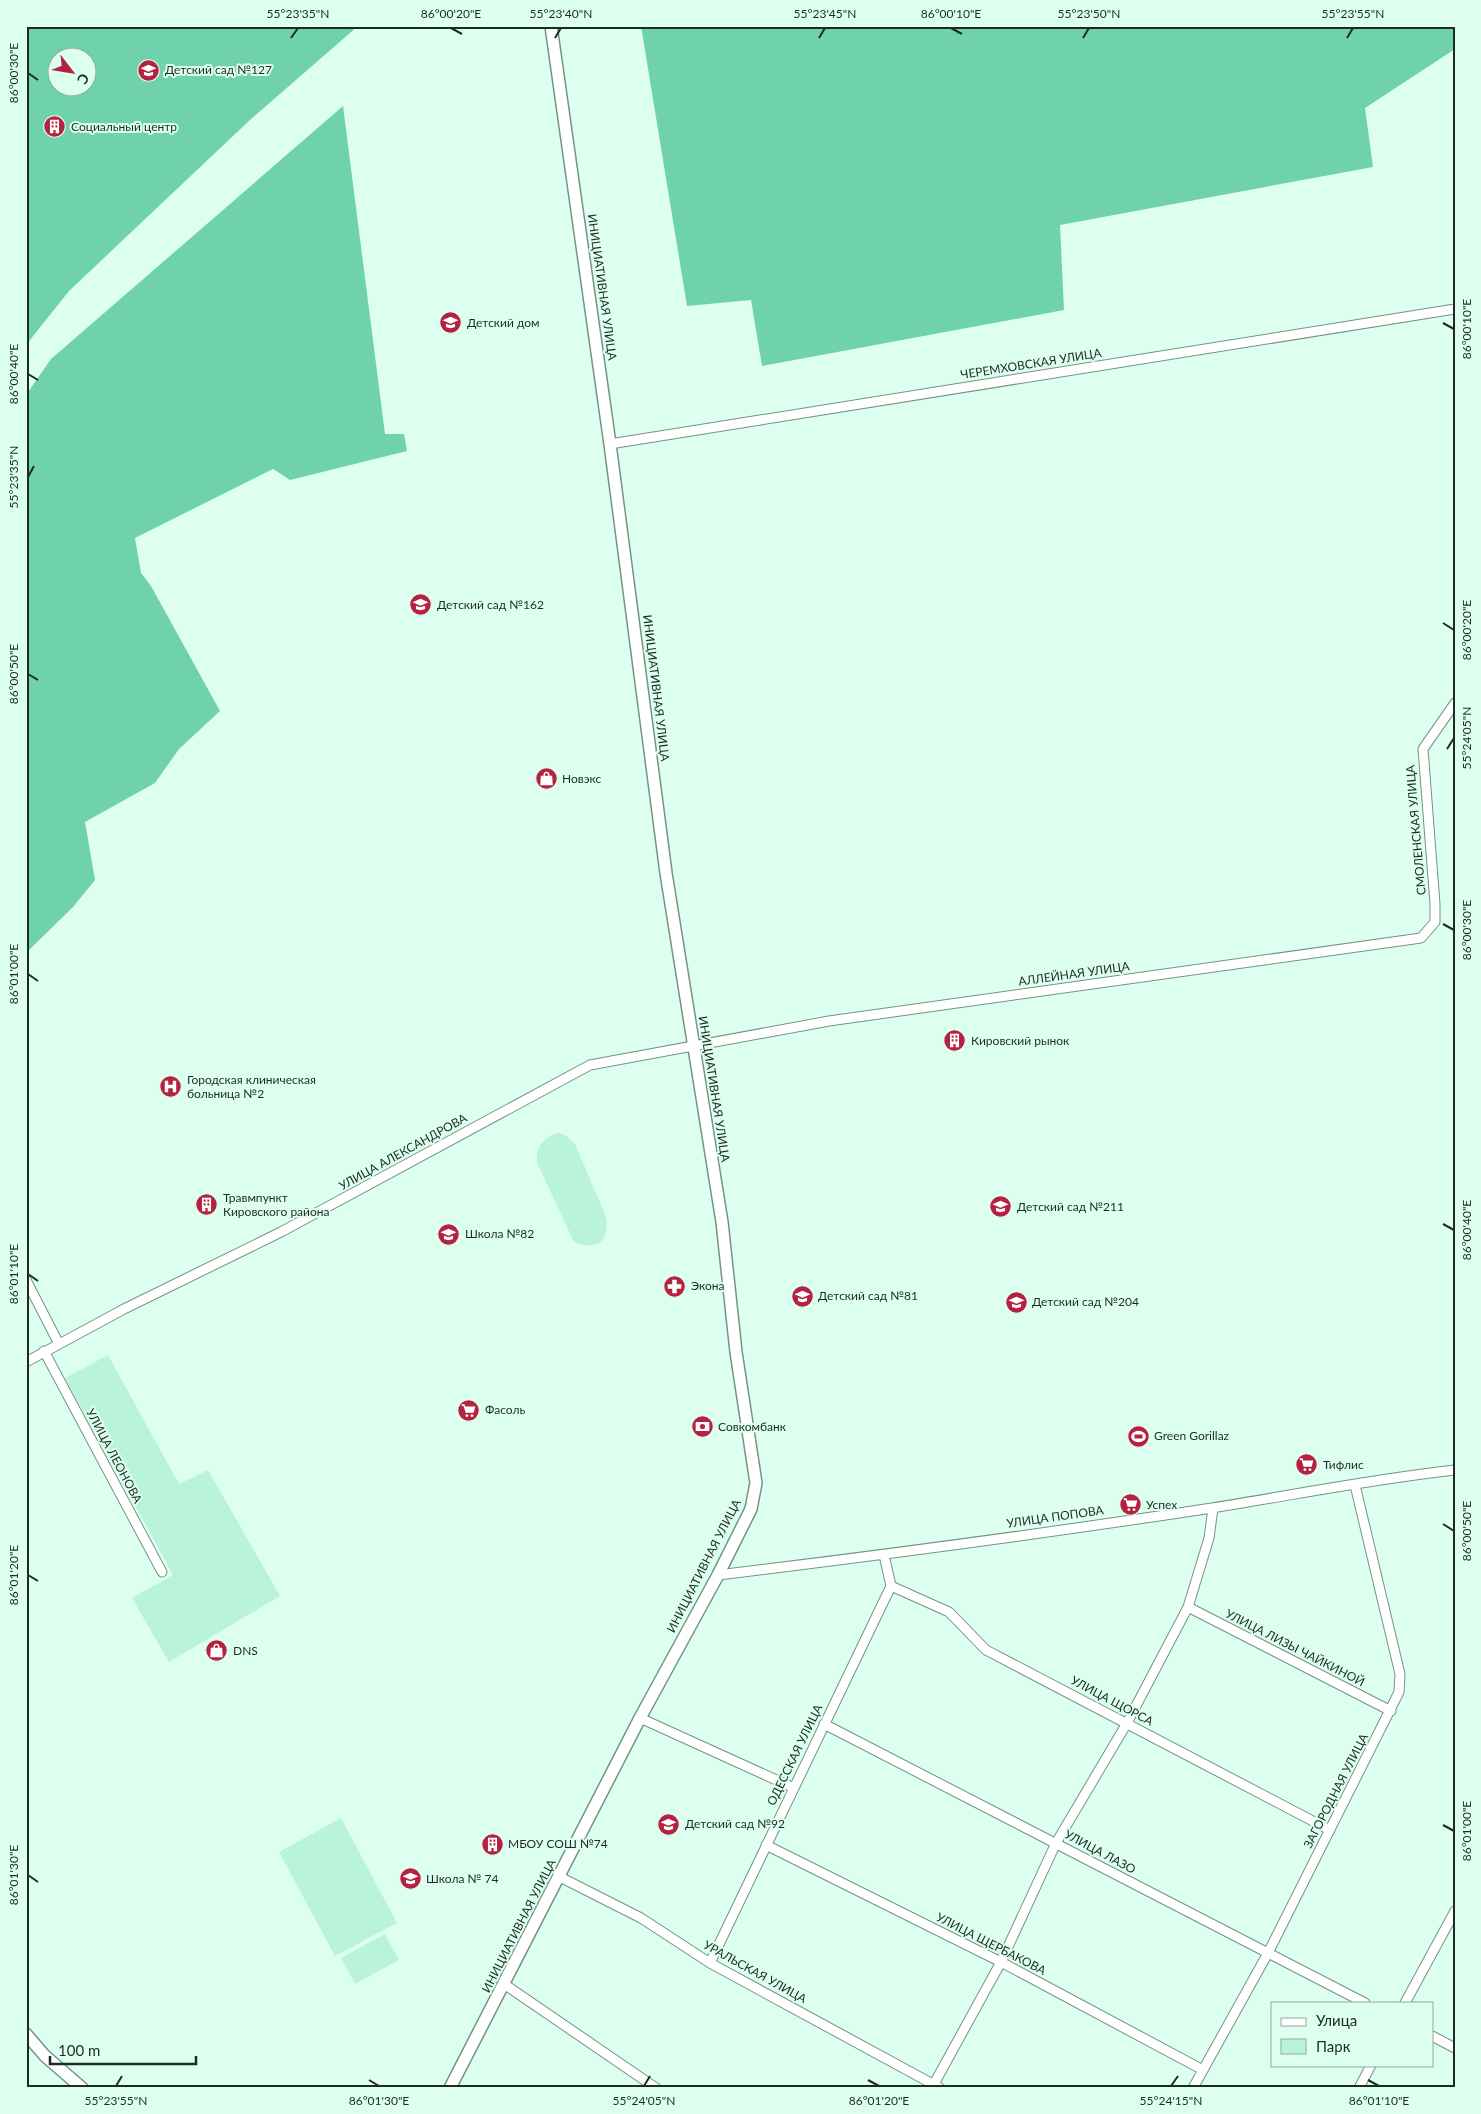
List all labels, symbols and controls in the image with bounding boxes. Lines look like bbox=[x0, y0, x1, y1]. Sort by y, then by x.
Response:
text: 55°23'35"N bbox=[267, 6, 329, 21]
text: 86°00'20"E bbox=[421, 6, 481, 21]
text: 55°23'40"N bbox=[530, 6, 592, 21]
text: 55°23'45"N bbox=[794, 6, 856, 21]
text: 86°00'10"E bbox=[921, 6, 981, 21]
text: 55°23'50"N bbox=[1058, 6, 1120, 21]
text: 55°23'55"N bbox=[1322, 6, 1384, 21]
text: 86°00'30"E bbox=[6, 43, 21, 103]
north arrow bbox=[48, 48, 98, 98]
school or university icon: Детский сад №127 bbox=[137, 58, 161, 82]
place label: Детский сад №127 bbox=[165, 62, 272, 77]
text: С bbox=[74, 71, 93, 88]
building icon: Социальный центр bbox=[43, 115, 67, 139]
place label: Социальный центр bbox=[71, 119, 177, 134]
street label: ИНИЦИАТИВНАЯ УЛИЦА bbox=[585, 213, 620, 362]
text: 86°00'10"E bbox=[1459, 299, 1474, 359]
school or university icon: Детский дом bbox=[439, 311, 463, 335]
place label: Детский дом bbox=[467, 315, 540, 330]
text: 86°00'40"E bbox=[6, 344, 21, 404]
street label: ЧЕРЕМХОВСКАЯ УЛИЦА bbox=[959, 345, 1103, 382]
text: 55°23'35"N bbox=[6, 446, 21, 508]
school or university icon: Детский сад №162 bbox=[409, 593, 433, 617]
place label: Детский сад №162 bbox=[437, 597, 544, 612]
text: 86°00'20"E bbox=[1459, 600, 1474, 660]
street label: ИНИЦИАТИВНАЯ УЛИЦА bbox=[640, 614, 673, 763]
text: 86°00'50"E bbox=[6, 644, 21, 704]
text: 55°24'05"N bbox=[1459, 707, 1474, 769]
street label: СМОЛЕНСКАЯ УЛИЦА bbox=[1402, 763, 1429, 896]
shop icon: Новэкс bbox=[534, 767, 558, 791]
place label: Новэкс bbox=[562, 771, 601, 786]
text: 86°00'30"E bbox=[1459, 900, 1474, 960]
text: 86°01'00"E bbox=[6, 944, 21, 1004]
street label: АЛЛЕЙНАЯ УЛИЦА bbox=[1017, 958, 1131, 989]
street label: ИНИЦИАТИВНАЯ УЛИЦА bbox=[696, 1015, 734, 1164]
building icon: Кировский рынок bbox=[943, 1029, 967, 1053]
place label: Кировский рынок bbox=[971, 1033, 1070, 1048]
place label: Городская клиническая больница №2 bbox=[187, 1072, 316, 1101]
hospital icon: Городская клиническая больница №2 bbox=[159, 1075, 183, 1099]
street label: УЛИЦА АЛЕКСАНДРОВА bbox=[336, 1110, 470, 1193]
place label: Травмпункт Кировского района bbox=[223, 1190, 330, 1219]
building icon: Травмпункт Кировского района bbox=[195, 1193, 219, 1217]
school or university icon: Детский сад №211 bbox=[989, 1195, 1013, 1219]
place label: Детский сад №211 bbox=[1017, 1199, 1124, 1214]
text: 86°00'40"E bbox=[1459, 1200, 1474, 1260]
school or university icon: Школа №82 bbox=[437, 1222, 461, 1246]
place label: Школа №82 bbox=[465, 1226, 534, 1241]
text: 86°01'10"E bbox=[6, 1244, 21, 1304]
pharmacy icon: Экона bbox=[663, 1274, 687, 1298]
place label: Экона bbox=[691, 1278, 725, 1293]
school or university icon: Детский сад №81 bbox=[790, 1284, 814, 1308]
place label: Детский сад №81 bbox=[818, 1288, 918, 1303]
school or university icon: Детский сад №204 bbox=[1004, 1290, 1028, 1314]
place label: Детский сад №204 bbox=[1032, 1294, 1139, 1309]
supermarket icon: Фасоль bbox=[457, 1398, 481, 1422]
place label: Фасоль bbox=[485, 1402, 525, 1417]
street label: УЛИЦА ЛЕОНОВА bbox=[83, 1406, 146, 1506]
bank icon: Совкомбанк bbox=[690, 1415, 714, 1439]
place label: Совкомбанк bbox=[718, 1419, 787, 1434]
sports icon: Green Gorillaz bbox=[1126, 1424, 1150, 1448]
place label: Green Gorillaz bbox=[1154, 1428, 1230, 1443]
supermarket icon: Тифлис bbox=[1295, 1453, 1319, 1477]
place label: Тифлис bbox=[1323, 1457, 1364, 1472]
supermarket icon: Успех bbox=[1118, 1493, 1142, 1517]
street label: ИНИЦИАТИВНАЯ УЛИЦА bbox=[663, 1496, 744, 1635]
place label: Успех bbox=[1146, 1497, 1177, 1512]
text: 86°00'50"E bbox=[1459, 1501, 1474, 1561]
street label: УЛИЦА ПОПОВА bbox=[1005, 1502, 1105, 1531]
text: 86°01'20"E bbox=[6, 1545, 21, 1605]
street label: УЛИЦА ЛИЗЫ ЧАЙКИНОЙ bbox=[1223, 1606, 1367, 1689]
shop icon: DNS bbox=[205, 1639, 229, 1663]
place label: DNS bbox=[233, 1643, 258, 1658]
street label: УЛИЦА ЩОРСА bbox=[1068, 1672, 1157, 1729]
street label: ОДЕССКАЯ УЛИЦА bbox=[764, 1701, 826, 1808]
street label: ЗАГОРОДНАЯ УЛИЦА bbox=[1300, 1730, 1371, 1851]
text: 86°01'00"E bbox=[1459, 1801, 1474, 1861]
school or university icon: Детский сад №92 bbox=[657, 1812, 681, 1836]
place label: Детский сад №92 bbox=[685, 1816, 785, 1831]
street label: УЛИЦА ЛАЗО bbox=[1062, 1826, 1139, 1877]
building icon: МБОУ СОШ №74 bbox=[480, 1832, 504, 1856]
place label: МБОУ СОШ №74 bbox=[508, 1836, 608, 1851]
text: 86°01'30"E bbox=[6, 1845, 21, 1905]
street label: ИНИЦИАТИВНАЯ УЛИЦА bbox=[478, 1856, 559, 1995]
school or university icon: Школа № 74 bbox=[398, 1867, 422, 1891]
place label: Школа № 74 bbox=[426, 1871, 498, 1886]
street label: УЛИЦА ЩЕРБАКОВА bbox=[934, 1909, 1049, 1978]
street label: УРАЛЬСКАЯ УЛИЦА bbox=[701, 1937, 810, 2007]
legend bbox=[1271, 2002, 1434, 2066]
text: Улица bbox=[1316, 2011, 1357, 2029]
scale bar bbox=[50, 2034, 196, 2066]
text: Парк bbox=[1316, 2037, 1351, 2055]
text: 100 m bbox=[58, 2041, 100, 2059]
text: 55°23'55"N bbox=[85, 2093, 147, 2108]
text: 86°01'30"E bbox=[349, 2093, 409, 2108]
text: 55°24'05"N bbox=[613, 2093, 675, 2108]
text: 86°01'20"E bbox=[849, 2093, 909, 2108]
text: 55°24'15"N bbox=[1140, 2093, 1202, 2108]
text: 86°01'10"E bbox=[1349, 2093, 1409, 2108]

